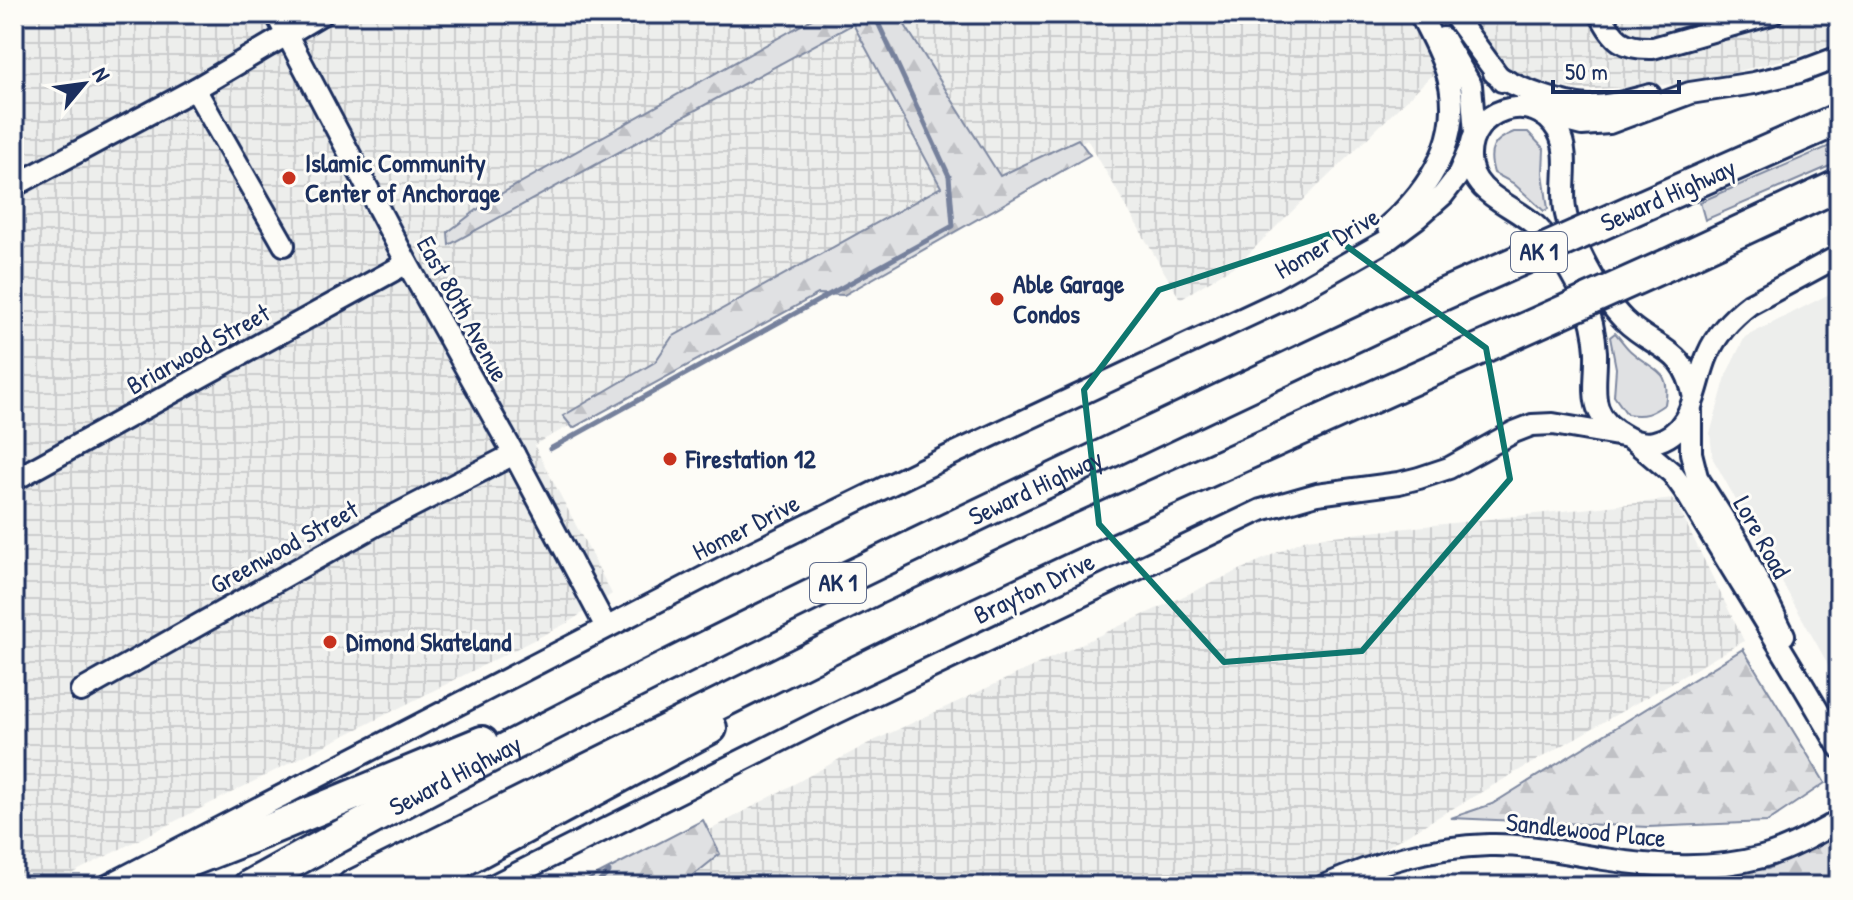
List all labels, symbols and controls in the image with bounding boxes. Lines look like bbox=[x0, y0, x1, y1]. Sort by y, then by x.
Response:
north arrow bbox=[44, 44, 124, 124]
scale bar bbox=[1553, 44, 1679, 94]
text: 50 m bbox=[1565, 55, 1608, 87]
text: N bbox=[86, 62, 118, 87]
place label: Islamic Community Center of Anchorage bbox=[305, 145, 501, 211]
street label: Seward Highway bbox=[1595, 149, 1741, 240]
marker: Islamic Community Center of Anchorage bbox=[280, 169, 298, 187]
street label: Homer Drive bbox=[1268, 199, 1386, 287]
street label: East 80th Avenue bbox=[409, 230, 518, 388]
road number: AK 1 bbox=[1511, 232, 1567, 272]
place label: Able Garage Condos bbox=[1013, 266, 1125, 331]
marker: Able Garage Condos bbox=[988, 290, 1006, 308]
street label: Briarwood Street bbox=[120, 294, 277, 402]
street label: Seward Highway bbox=[963, 440, 1108, 534]
place label: Firestation 12 bbox=[685, 441, 816, 476]
marker: Firestation 12 bbox=[661, 450, 679, 468]
street label: Homer Drive bbox=[686, 485, 805, 568]
street label: Lore Road bbox=[1726, 489, 1799, 584]
street label: Greenwood Street bbox=[203, 491, 365, 602]
street label: Brayton Drive bbox=[967, 543, 1100, 632]
road number: AK 1 bbox=[810, 563, 866, 603]
place label: Dimond Skateland bbox=[346, 624, 512, 659]
marker: Dimond Skateland bbox=[321, 633, 339, 651]
street label: Seward Highway bbox=[383, 726, 527, 824]
street label: Sandlewood Place bbox=[1504, 804, 1668, 855]

